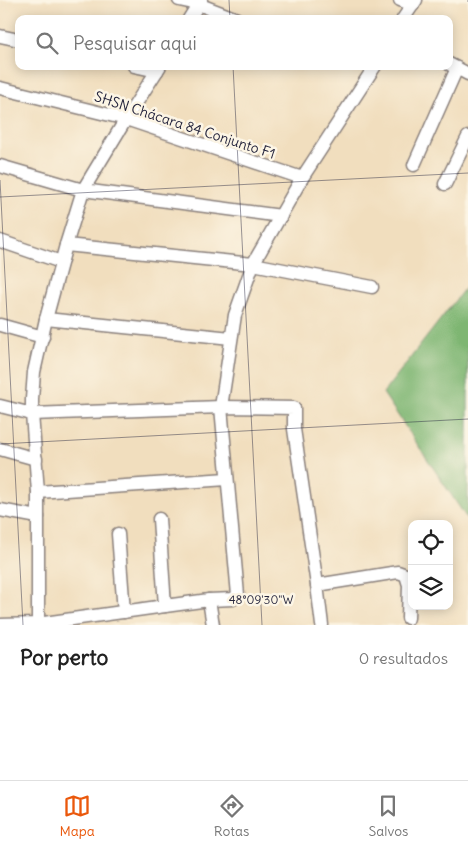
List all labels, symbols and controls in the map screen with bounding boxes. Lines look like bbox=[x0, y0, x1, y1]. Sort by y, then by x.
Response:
search box bbox=[15, 15, 453, 70]
icon: search bbox=[33, 29, 61, 57]
text: Pesquisar aqui bbox=[73, 31, 197, 55]
street label: SHSN Chácara 84 Conjunto F1 bbox=[92, 87, 278, 163]
map controls bbox=[408, 520, 453, 610]
button: locate bbox=[408, 520, 453, 565]
button: layers bbox=[408, 565, 453, 610]
text: 48°09'30"W bbox=[229, 592, 293, 607]
text: Por perto bbox=[20, 644, 108, 671]
text: 0 resultados bbox=[359, 648, 448, 668]
tab: Mapa bbox=[60, 792, 95, 840]
tab: Rotas bbox=[214, 792, 249, 840]
tab: Salvos bbox=[369, 792, 408, 840]

